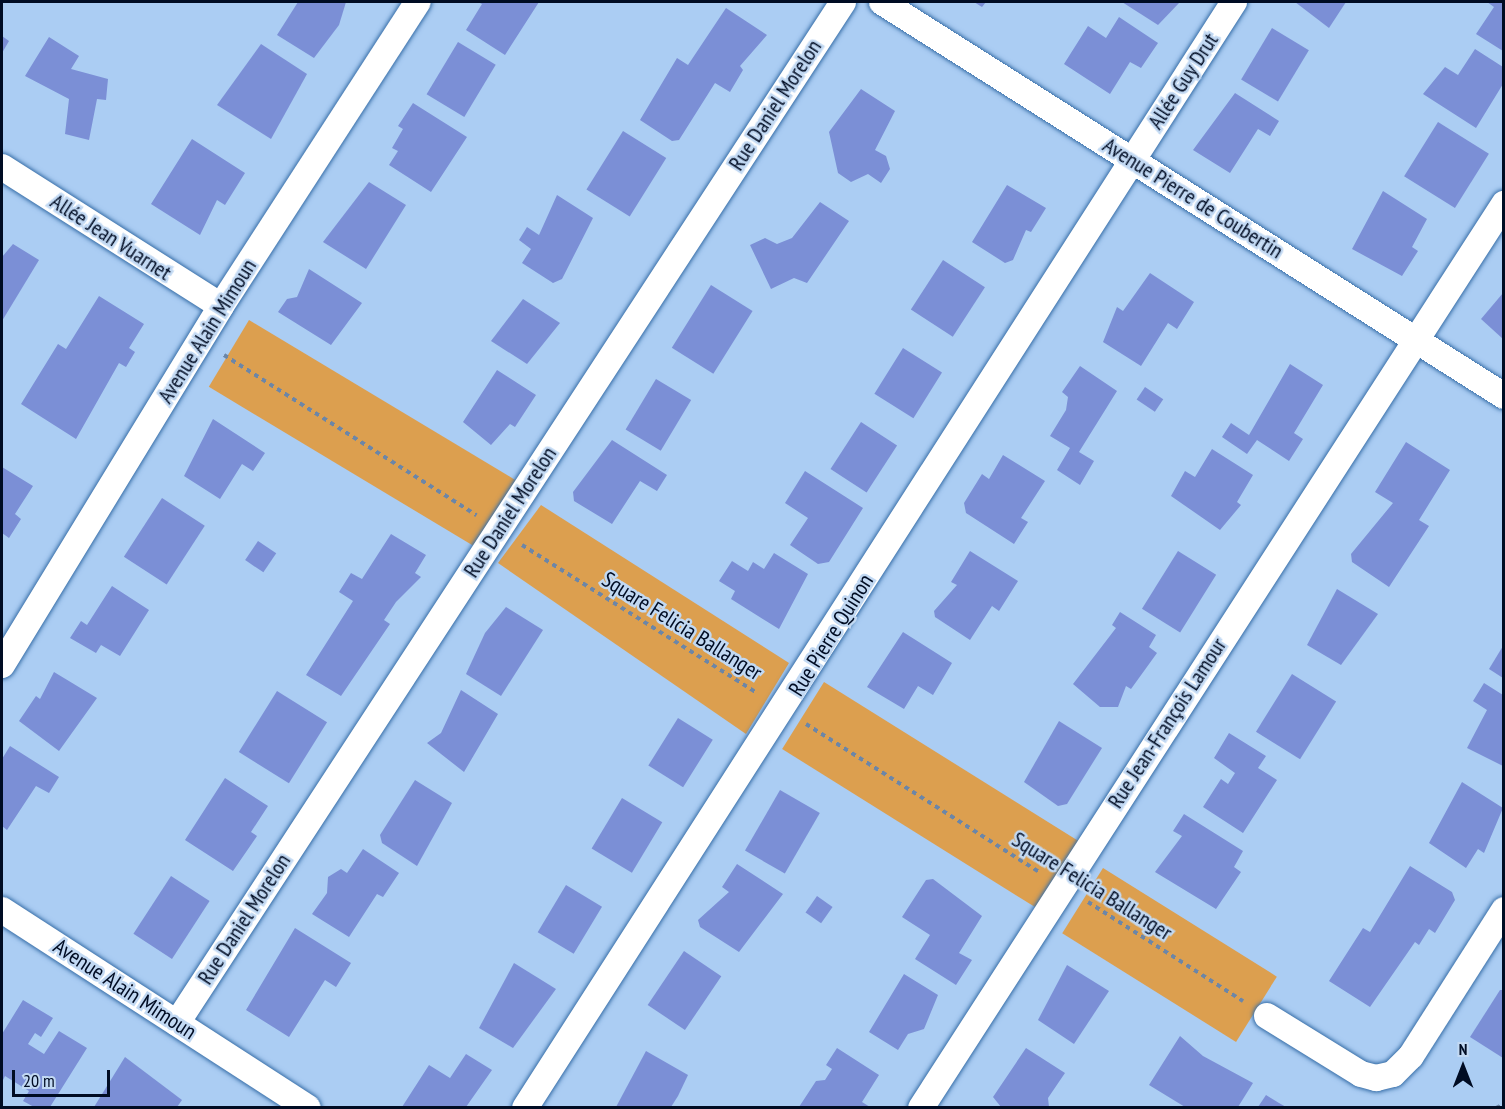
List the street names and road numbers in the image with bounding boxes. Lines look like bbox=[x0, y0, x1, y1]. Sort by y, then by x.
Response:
street label: Allée Guy Drut bbox=[1142, 28, 1224, 134]
street label: Rue Daniel Morelon bbox=[723, 35, 827, 175]
street label: Avenue Pierre de Coubertin bbox=[1098, 132, 1288, 264]
street label: Allée Jean Vuarnet bbox=[45, 188, 177, 286]
street label: Avenue Alain Mimoun bbox=[152, 254, 262, 408]
street label: Rue Daniel Morelon bbox=[458, 442, 562, 582]
street label: Square Felicia Ballanger bbox=[597, 566, 767, 686]
street label: Rue Pierre Quinon bbox=[783, 569, 879, 701]
street label: Rue Jean-François Lamour bbox=[1102, 633, 1232, 813]
street label: Square Felicia Ballanger bbox=[1007, 826, 1177, 946]
street label: Rue Daniel Morelon bbox=[192, 849, 296, 989]
street label: Avenue Alain Mimoun bbox=[48, 933, 202, 1045]

